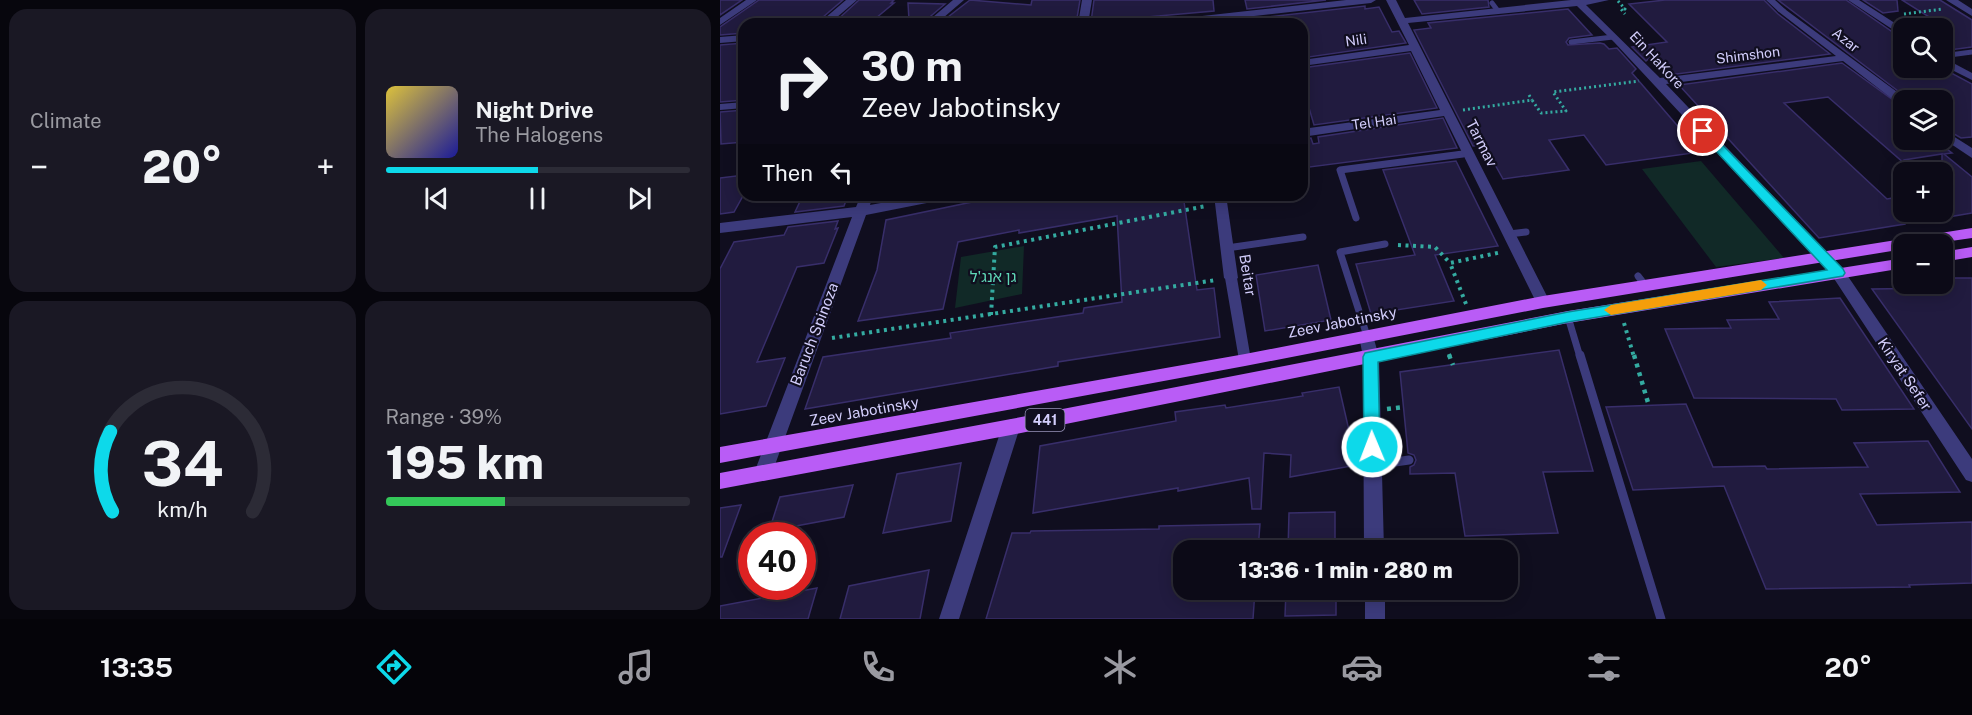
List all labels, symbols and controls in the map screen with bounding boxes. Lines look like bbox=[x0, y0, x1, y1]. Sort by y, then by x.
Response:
map controls bbox=[1893, 18, 1953, 294]
button: search bbox=[1893, 18, 1953, 78]
street label: Azar bbox=[1829, 24, 1863, 56]
street label: Ein HaKore bbox=[1626, 28, 1688, 92]
street label: Nili bbox=[1344, 31, 1368, 49]
text: 30 m bbox=[861, 41, 963, 90]
icon: right bbox=[762, 42, 840, 120]
street label: Shimshon bbox=[1715, 43, 1781, 67]
button: layers bbox=[1893, 90, 1953, 150]
text: Zeev Jabotinsky bbox=[861, 91, 1061, 123]
text: Night Drive bbox=[476, 97, 594, 123]
pin bbox=[1677, 105, 1728, 156]
text: Climate bbox=[30, 109, 102, 133]
street label: Tel Hai bbox=[1351, 111, 1397, 133]
icon: arrive bbox=[1686, 114, 1719, 147]
street label: Tarmav bbox=[1463, 117, 1501, 170]
text: The Halogens bbox=[476, 123, 603, 147]
text: 20° bbox=[142, 140, 223, 193]
text: − bbox=[30, 148, 48, 186]
text: + bbox=[316, 148, 334, 186]
icon: left bbox=[825, 156, 858, 189]
text: Then bbox=[762, 160, 813, 186]
button: + bbox=[1893, 162, 1953, 222]
icon: previous bbox=[420, 182, 453, 215]
icon: pause bbox=[521, 182, 554, 215]
icon: next bbox=[623, 182, 656, 215]
button: − bbox=[1893, 234, 1953, 294]
street label: Beitar bbox=[1236, 253, 1260, 297]
park label: גן אנג'ל bbox=[970, 268, 1017, 285]
street label: Baruch Spinoza bbox=[787, 280, 841, 388]
street label: Zeev Jabotinsky bbox=[1286, 303, 1398, 341]
street label: Kiryat Sefer bbox=[1875, 334, 1936, 414]
street label: Zeev Jabotinsky bbox=[808, 393, 920, 429]
text: Range · 39% bbox=[386, 405, 502, 429]
road number: 441 bbox=[1026, 409, 1064, 431]
position arrow bbox=[1340, 415, 1404, 479]
text: 34 bbox=[141, 427, 223, 500]
text: 195 km bbox=[386, 436, 544, 489]
text: km/h bbox=[157, 498, 207, 523]
speed limit sign: 40 bbox=[738, 522, 816, 600]
text: 13:36 · 1 min · 280 m bbox=[1238, 557, 1453, 583]
icon: directions bbox=[373, 646, 415, 688]
icon: music bbox=[615, 646, 657, 688]
icon: phone bbox=[857, 646, 899, 688]
icon: climate bbox=[1099, 646, 1141, 688]
icon: car bbox=[1341, 646, 1383, 688]
icon: filters bbox=[1583, 646, 1625, 688]
text: 13:35 bbox=[100, 651, 173, 683]
text: 20° bbox=[1825, 651, 1872, 683]

